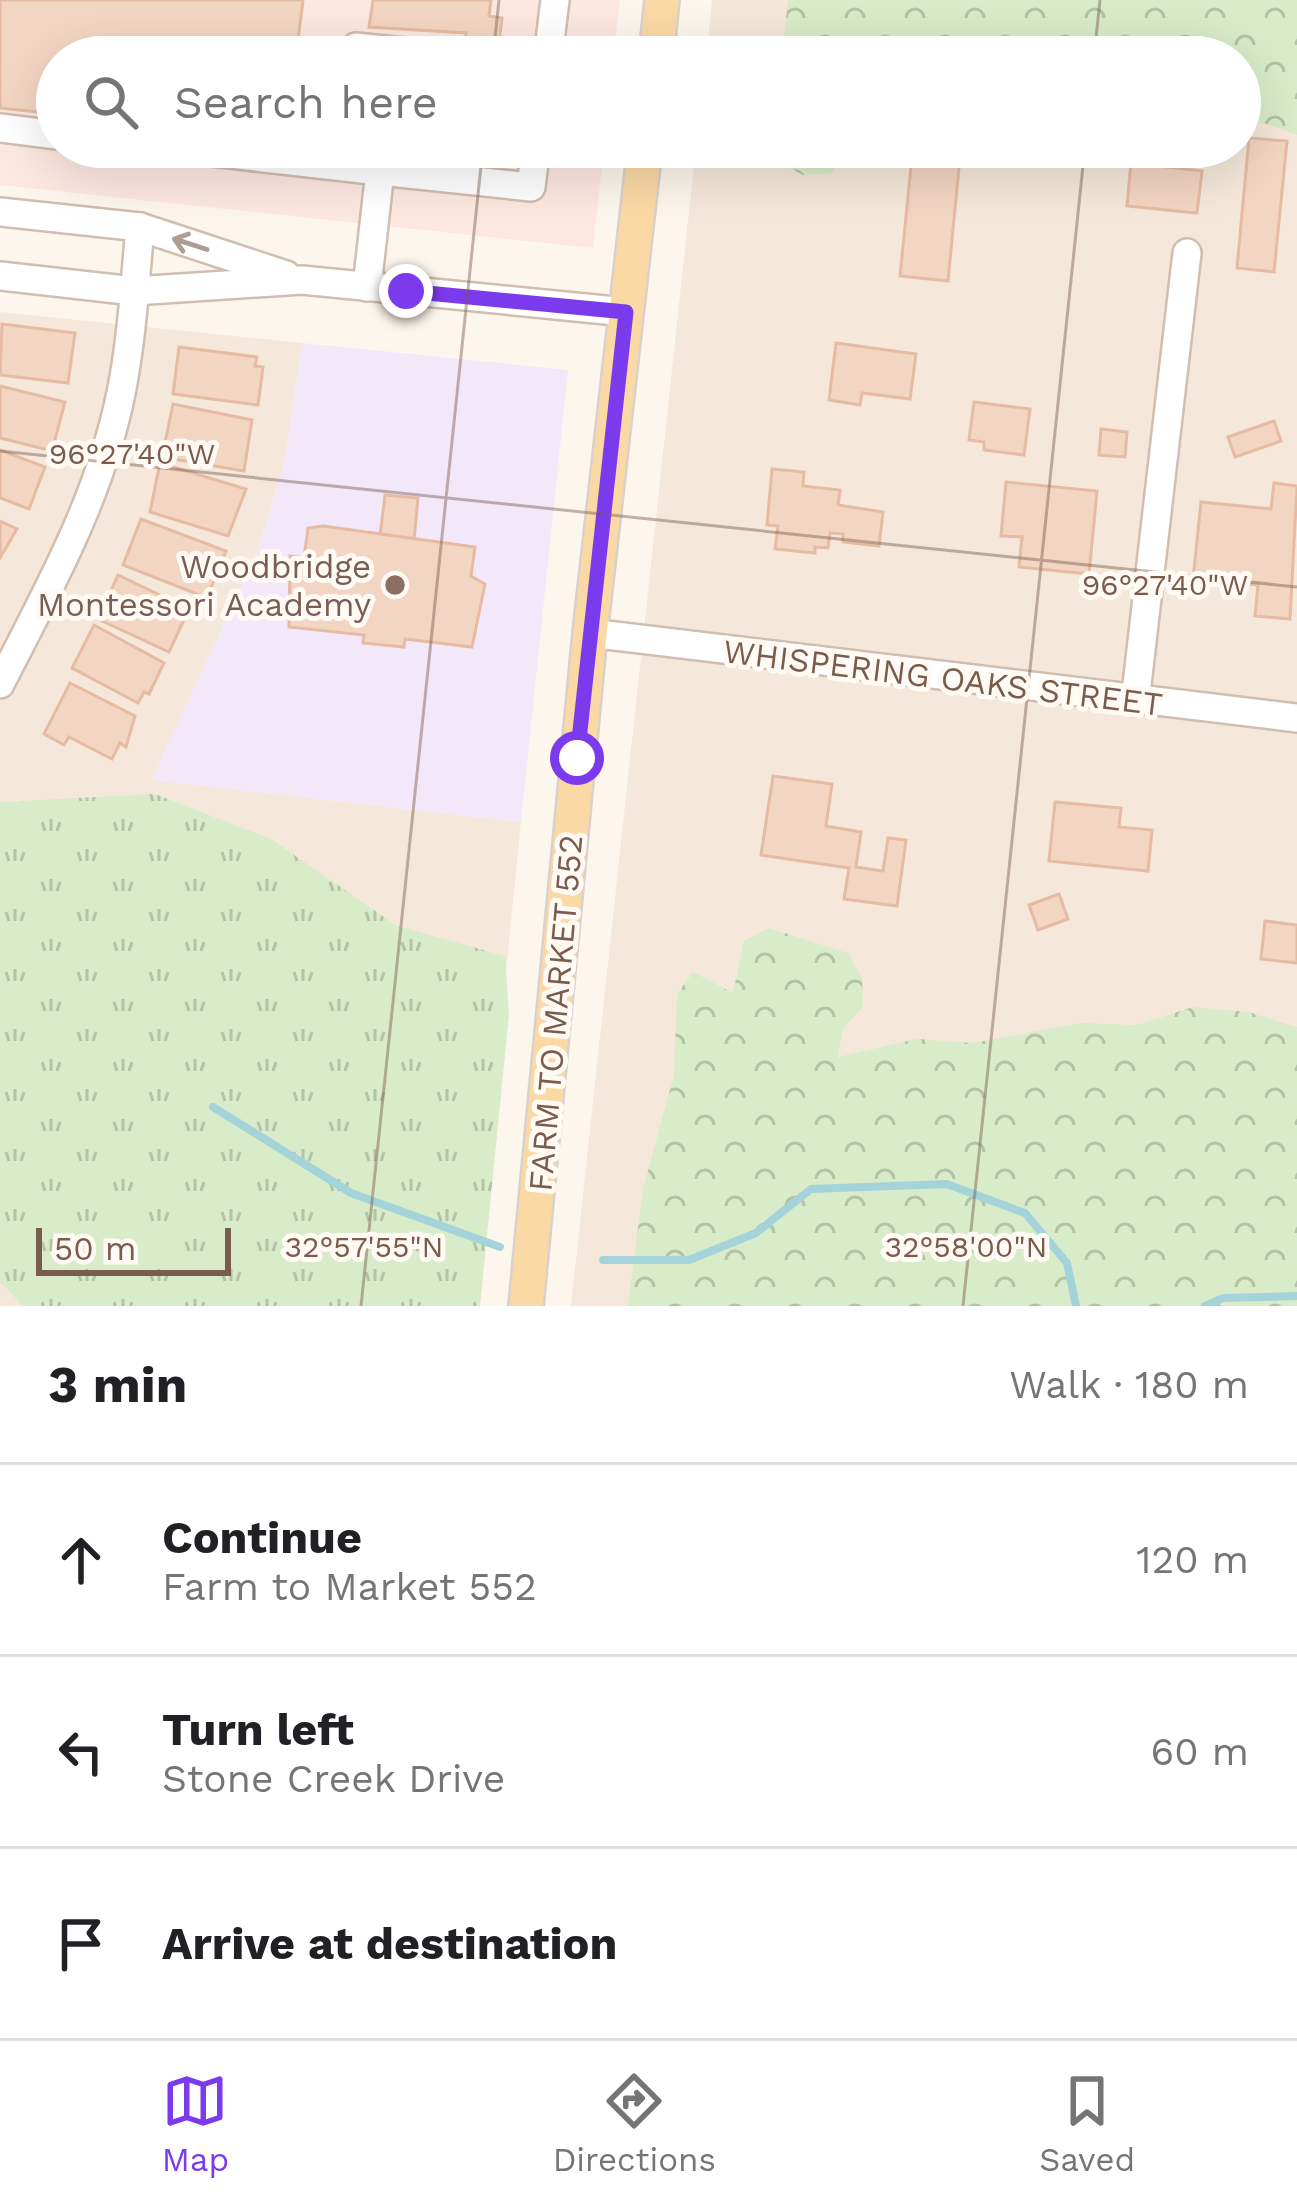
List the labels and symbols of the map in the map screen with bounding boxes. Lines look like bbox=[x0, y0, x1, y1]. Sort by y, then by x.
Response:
one-way arrow bbox=[172, 231, 210, 253]
route end bbox=[379, 264, 433, 318]
text: 96°27'40"W bbox=[49, 436, 215, 471]
place label: Woodbridge Montessori Academy bbox=[37, 547, 371, 624]
text: 96°27'40"W bbox=[1082, 567, 1248, 602]
marker: Woodbridge Montessori Academy bbox=[382, 572, 408, 598]
street label: WHISPERING OAKS STREET bbox=[721, 631, 1165, 724]
route start bbox=[550, 731, 604, 785]
street label: FARM TO MARKET 552 bbox=[520, 833, 591, 1193]
scale bar bbox=[36, 1222, 231, 1275]
text: 32°57'55"N bbox=[284, 1229, 444, 1264]
text: 32°58'00"N bbox=[884, 1229, 1048, 1264]

